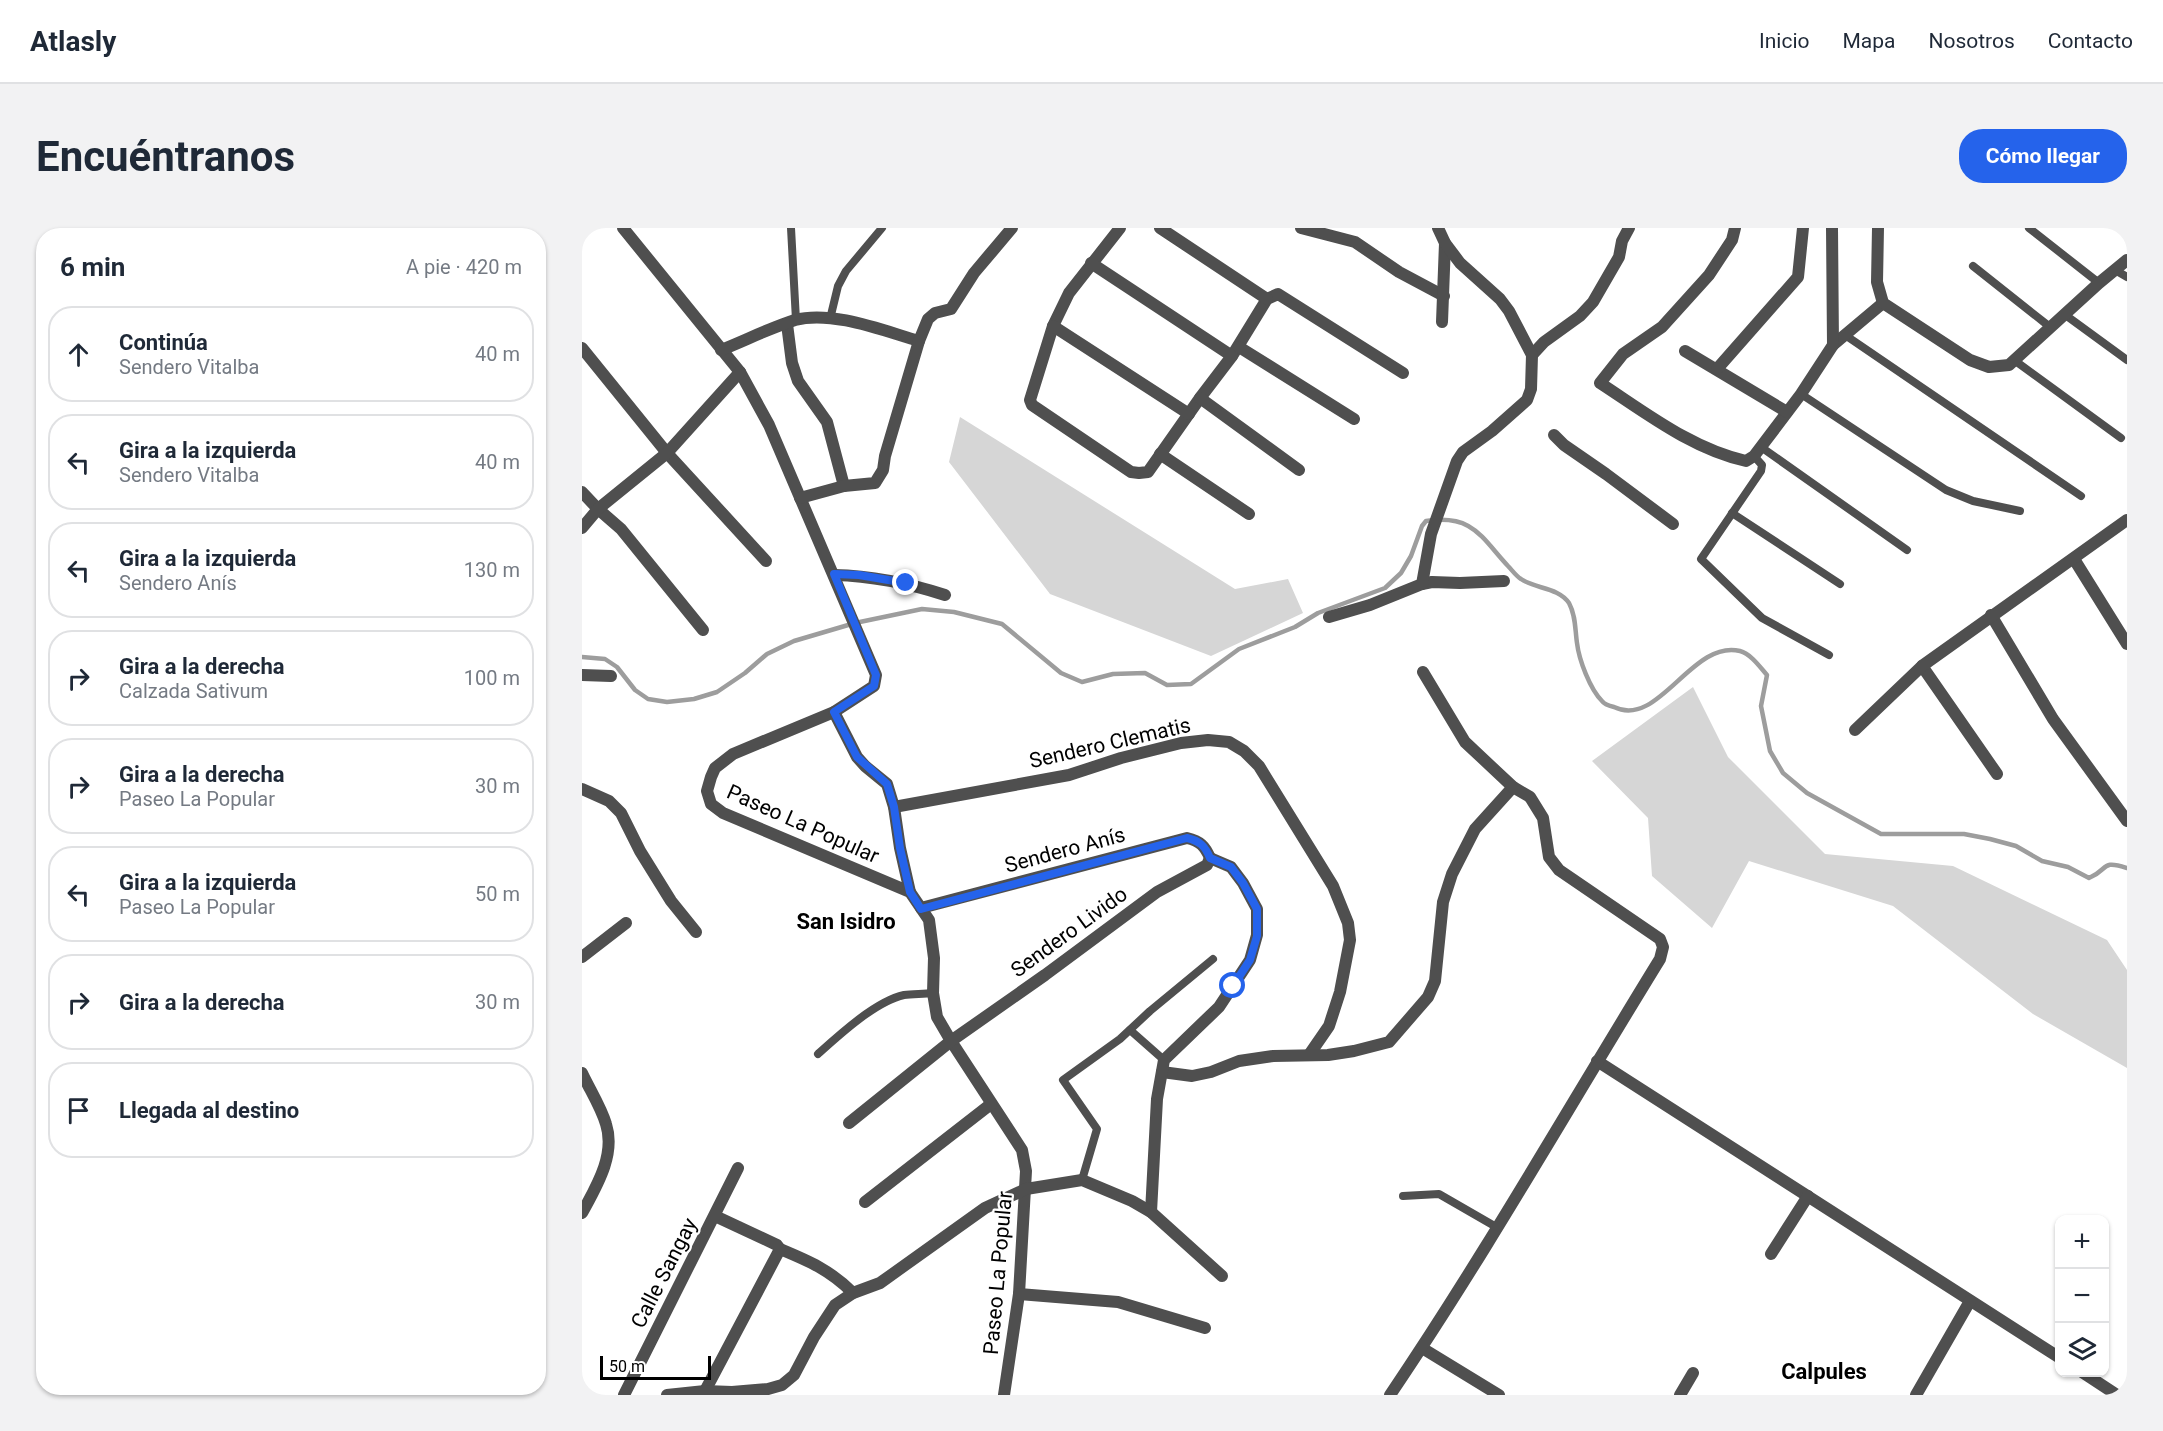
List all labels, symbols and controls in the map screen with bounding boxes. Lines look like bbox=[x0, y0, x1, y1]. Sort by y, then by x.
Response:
text: Atlasly bbox=[30, 25, 116, 58]
text: Inicio bbox=[1759, 29, 1809, 53]
text: Mapa bbox=[1842, 29, 1895, 53]
text: Nosotros bbox=[1928, 29, 2015, 53]
text: Contacto bbox=[2048, 29, 2133, 53]
button: Cómo llegar bbox=[1959, 129, 2127, 183]
text: Encuéntranos bbox=[36, 132, 295, 181]
text: 6 min bbox=[60, 252, 125, 282]
text: A pie · 420 m bbox=[406, 255, 522, 279]
text: Continúa bbox=[119, 330, 208, 355]
icon: ahead bbox=[62, 338, 95, 371]
text: 40 m bbox=[475, 342, 520, 366]
text: Sendero Vitalba bbox=[119, 355, 259, 379]
text: Gira a la izquierda bbox=[119, 438, 296, 463]
icon: left bbox=[62, 446, 95, 479]
text: 40 m bbox=[475, 450, 520, 474]
text: Sendero Vitalba bbox=[119, 463, 259, 487]
text: Gira a la izquierda bbox=[119, 546, 296, 571]
icon: left bbox=[62, 554, 95, 587]
text: 130 m bbox=[464, 558, 520, 582]
route end bbox=[892, 569, 918, 595]
text: Sendero Anís bbox=[119, 571, 237, 595]
text: Gira a la derecha bbox=[119, 654, 285, 679]
icon: right bbox=[62, 662, 95, 695]
text: 100 m bbox=[464, 666, 520, 690]
text: Calzada Sativum bbox=[119, 679, 268, 703]
street label: Sendero Clematis bbox=[1027, 713, 1193, 773]
text: Gira a la derecha bbox=[119, 762, 285, 787]
icon: right bbox=[62, 770, 95, 803]
text: 30 m bbox=[475, 774, 520, 798]
street label: Paseo La Popular bbox=[723, 780, 883, 868]
text: Paseo La Popular bbox=[119, 787, 275, 811]
street label: Sendero Anís bbox=[1002, 822, 1128, 878]
text: Gira a la izquierda bbox=[119, 870, 296, 895]
icon: left bbox=[62, 878, 95, 911]
text: 50 m bbox=[475, 882, 520, 906]
street label: Sendero Livido bbox=[1006, 882, 1132, 982]
text: Paseo La Popular bbox=[119, 895, 275, 919]
district label: San Isidro bbox=[796, 909, 896, 934]
route start bbox=[1219, 972, 1245, 998]
icon: right bbox=[62, 986, 95, 1019]
text: Gira a la derecha bbox=[119, 990, 285, 1015]
text: 30 m bbox=[475, 990, 520, 1014]
icon: arrive bbox=[62, 1094, 95, 1127]
text: Llegada al destino bbox=[119, 1098, 299, 1123]
street label: Paseo La Popular bbox=[979, 1190, 1017, 1356]
street label: Calle Sangay bbox=[626, 1214, 702, 1332]
map controls bbox=[2055, 1215, 2109, 1377]
button: + bbox=[2055, 1215, 2109, 1269]
button: − bbox=[2055, 1269, 2109, 1323]
button: layers bbox=[2055, 1323, 2109, 1377]
scale bar bbox=[600, 1353, 711, 1380]
text: 50 m bbox=[609, 1357, 645, 1376]
district label: Calpules bbox=[1781, 1359, 1867, 1384]

